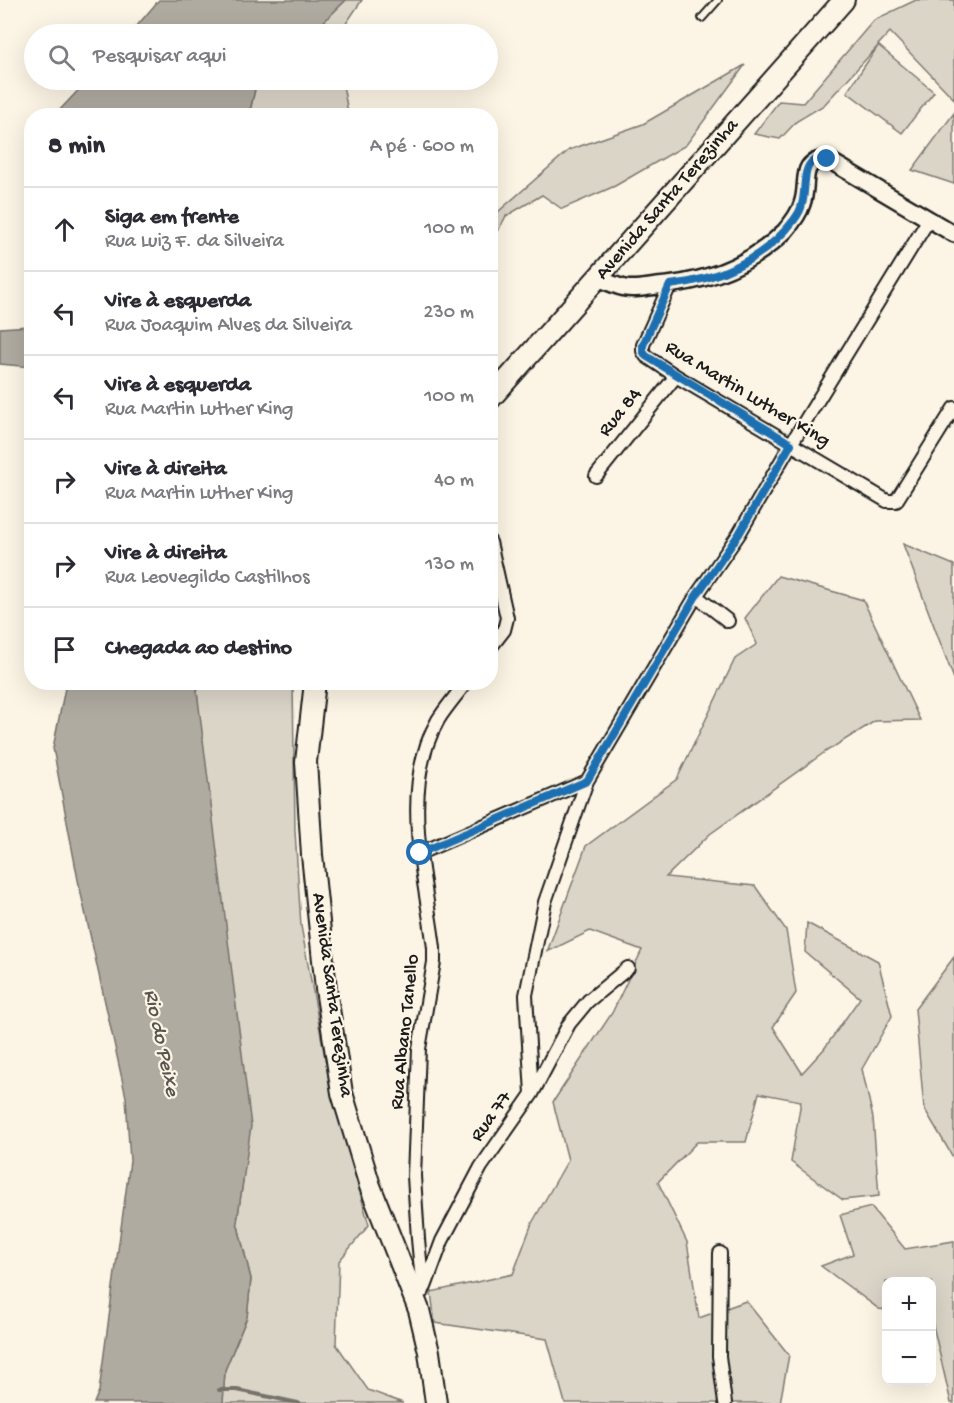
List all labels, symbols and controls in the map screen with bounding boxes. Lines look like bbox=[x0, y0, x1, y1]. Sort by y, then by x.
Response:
search box bbox=[24, 24, 498, 90]
icon: search bbox=[45, 41, 78, 74]
text: Pesquisar aqui bbox=[93, 44, 227, 70]
street label: Avenida Santa Terezinha bbox=[592, 114, 745, 285]
text: 8 min bbox=[48, 132, 105, 163]
text: A pé · 600 m bbox=[370, 136, 474, 159]
route end bbox=[813, 145, 839, 171]
text: Siga em frente bbox=[105, 205, 239, 231]
icon: ahead bbox=[48, 213, 81, 246]
text: 100 m bbox=[424, 218, 474, 241]
text: Rua Luiz F. da Silveira bbox=[105, 231, 284, 254]
text: Vire à esquerda bbox=[105, 289, 251, 315]
icon: left bbox=[48, 297, 81, 330]
text: 230 m bbox=[424, 302, 474, 325]
text: Rua Joaquim Alves da Silveira bbox=[105, 315, 352, 338]
street label: Rua Martin Luther King bbox=[660, 337, 834, 453]
text: Vire à esquerda bbox=[105, 373, 251, 399]
icon: left bbox=[48, 381, 81, 414]
street label: Rua 84 bbox=[594, 384, 648, 442]
text: 100 m bbox=[424, 386, 474, 409]
text: Rua Martin Luther King bbox=[105, 399, 294, 422]
text: Vire à direita bbox=[105, 457, 227, 483]
icon: right bbox=[48, 465, 81, 498]
text: 40 m bbox=[434, 470, 474, 493]
text: Rua Martin Luther King bbox=[105, 483, 294, 506]
text: Vire à direita bbox=[105, 541, 227, 567]
icon: right bbox=[48, 549, 81, 582]
text: 130 m bbox=[425, 554, 474, 577]
text: Rua Leovegildo Castilhos bbox=[105, 567, 310, 590]
icon: arrive bbox=[48, 633, 81, 666]
text: Chegada ao destino bbox=[105, 636, 292, 662]
route start bbox=[406, 839, 432, 865]
street label: Avenida Santa Terezinha bbox=[305, 891, 357, 1100]
street label: Rua Albano Tanello bbox=[386, 953, 426, 1111]
water label: Rio do Peixe bbox=[136, 987, 184, 1100]
street label: Rua 77 bbox=[466, 1087, 518, 1147]
map controls bbox=[882, 1277, 936, 1385]
button: + bbox=[882, 1277, 936, 1331]
button: − bbox=[882, 1331, 936, 1385]

